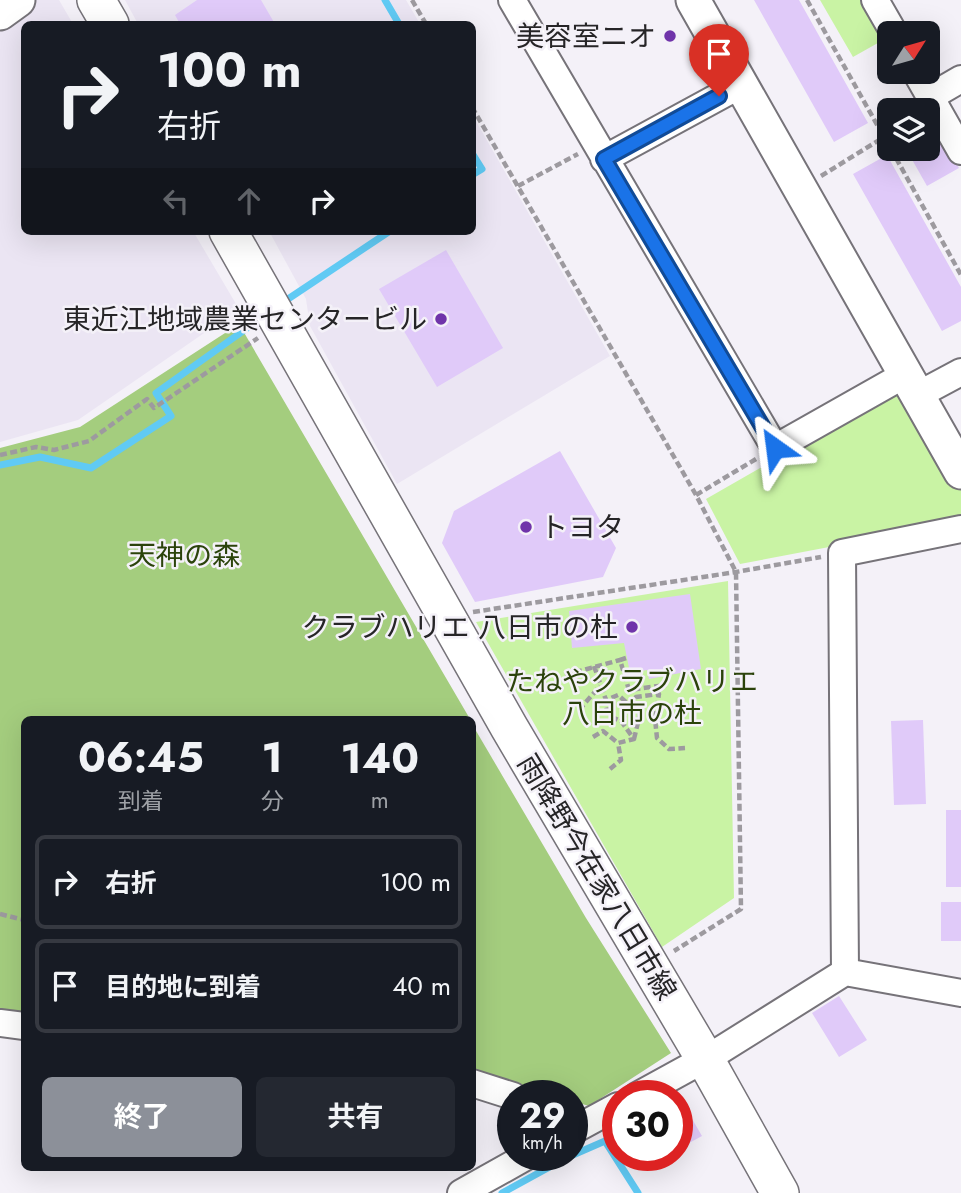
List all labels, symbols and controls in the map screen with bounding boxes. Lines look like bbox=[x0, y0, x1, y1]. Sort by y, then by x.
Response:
place label: 美容室ニオ bbox=[516, 16, 656, 57]
north arrow bbox=[877, 21, 940, 84]
map controls bbox=[877, 21, 940, 161]
pin bbox=[689, 24, 749, 96]
marker: 美容室ニオ bbox=[662, 28, 678, 44]
text: 100 m bbox=[157, 35, 302, 105]
icon: arrive bbox=[700, 35, 738, 73]
icon: right bbox=[42, 49, 133, 140]
button: layers bbox=[877, 98, 940, 161]
text: 右折 bbox=[157, 103, 221, 149]
icon: left bbox=[157, 182, 195, 220]
icon: ahead bbox=[230, 182, 268, 220]
icon: right bbox=[303, 182, 341, 220]
place label: 東近江地域農業センタービル bbox=[63, 299, 427, 340]
marker: 東近江地域農業センタービル bbox=[433, 311, 449, 327]
position arrow bbox=[738, 411, 812, 485]
place label: トヨタ bbox=[540, 507, 624, 548]
marker: トヨタ bbox=[518, 519, 534, 535]
park label: 天神の森 bbox=[128, 535, 240, 576]
place label: クラブハリエ 八日市の杜 bbox=[302, 607, 618, 648]
marker: クラブハリエ 八日市の杜 bbox=[624, 619, 640, 635]
park label: たねやクラブハリエ 八日市の杜 bbox=[506, 661, 758, 734]
text: 06:45 bbox=[78, 727, 204, 788]
text: 1 bbox=[261, 727, 283, 788]
text: 140 bbox=[341, 728, 419, 789]
street label: 雨降野今在家八日市線 bbox=[507, 746, 687, 1008]
text: m bbox=[371, 783, 389, 817]
text: 到着 bbox=[118, 784, 164, 818]
text: 分 bbox=[261, 784, 284, 818]
icon: right bbox=[46, 863, 84, 901]
text: 100 m bbox=[380, 863, 451, 901]
text: 右折 bbox=[105, 864, 157, 902]
icon: arrive bbox=[46, 967, 84, 1005]
text: 40 m bbox=[392, 967, 451, 1005]
text: 目的地に到着 bbox=[105, 968, 261, 1006]
button: 終了 bbox=[42, 1077, 242, 1157]
button: 共有 bbox=[256, 1077, 455, 1157]
speed limit sign: 30 bbox=[602, 1080, 693, 1171]
text: 29 bbox=[519, 1091, 566, 1141]
text: km/h bbox=[522, 1130, 563, 1156]

